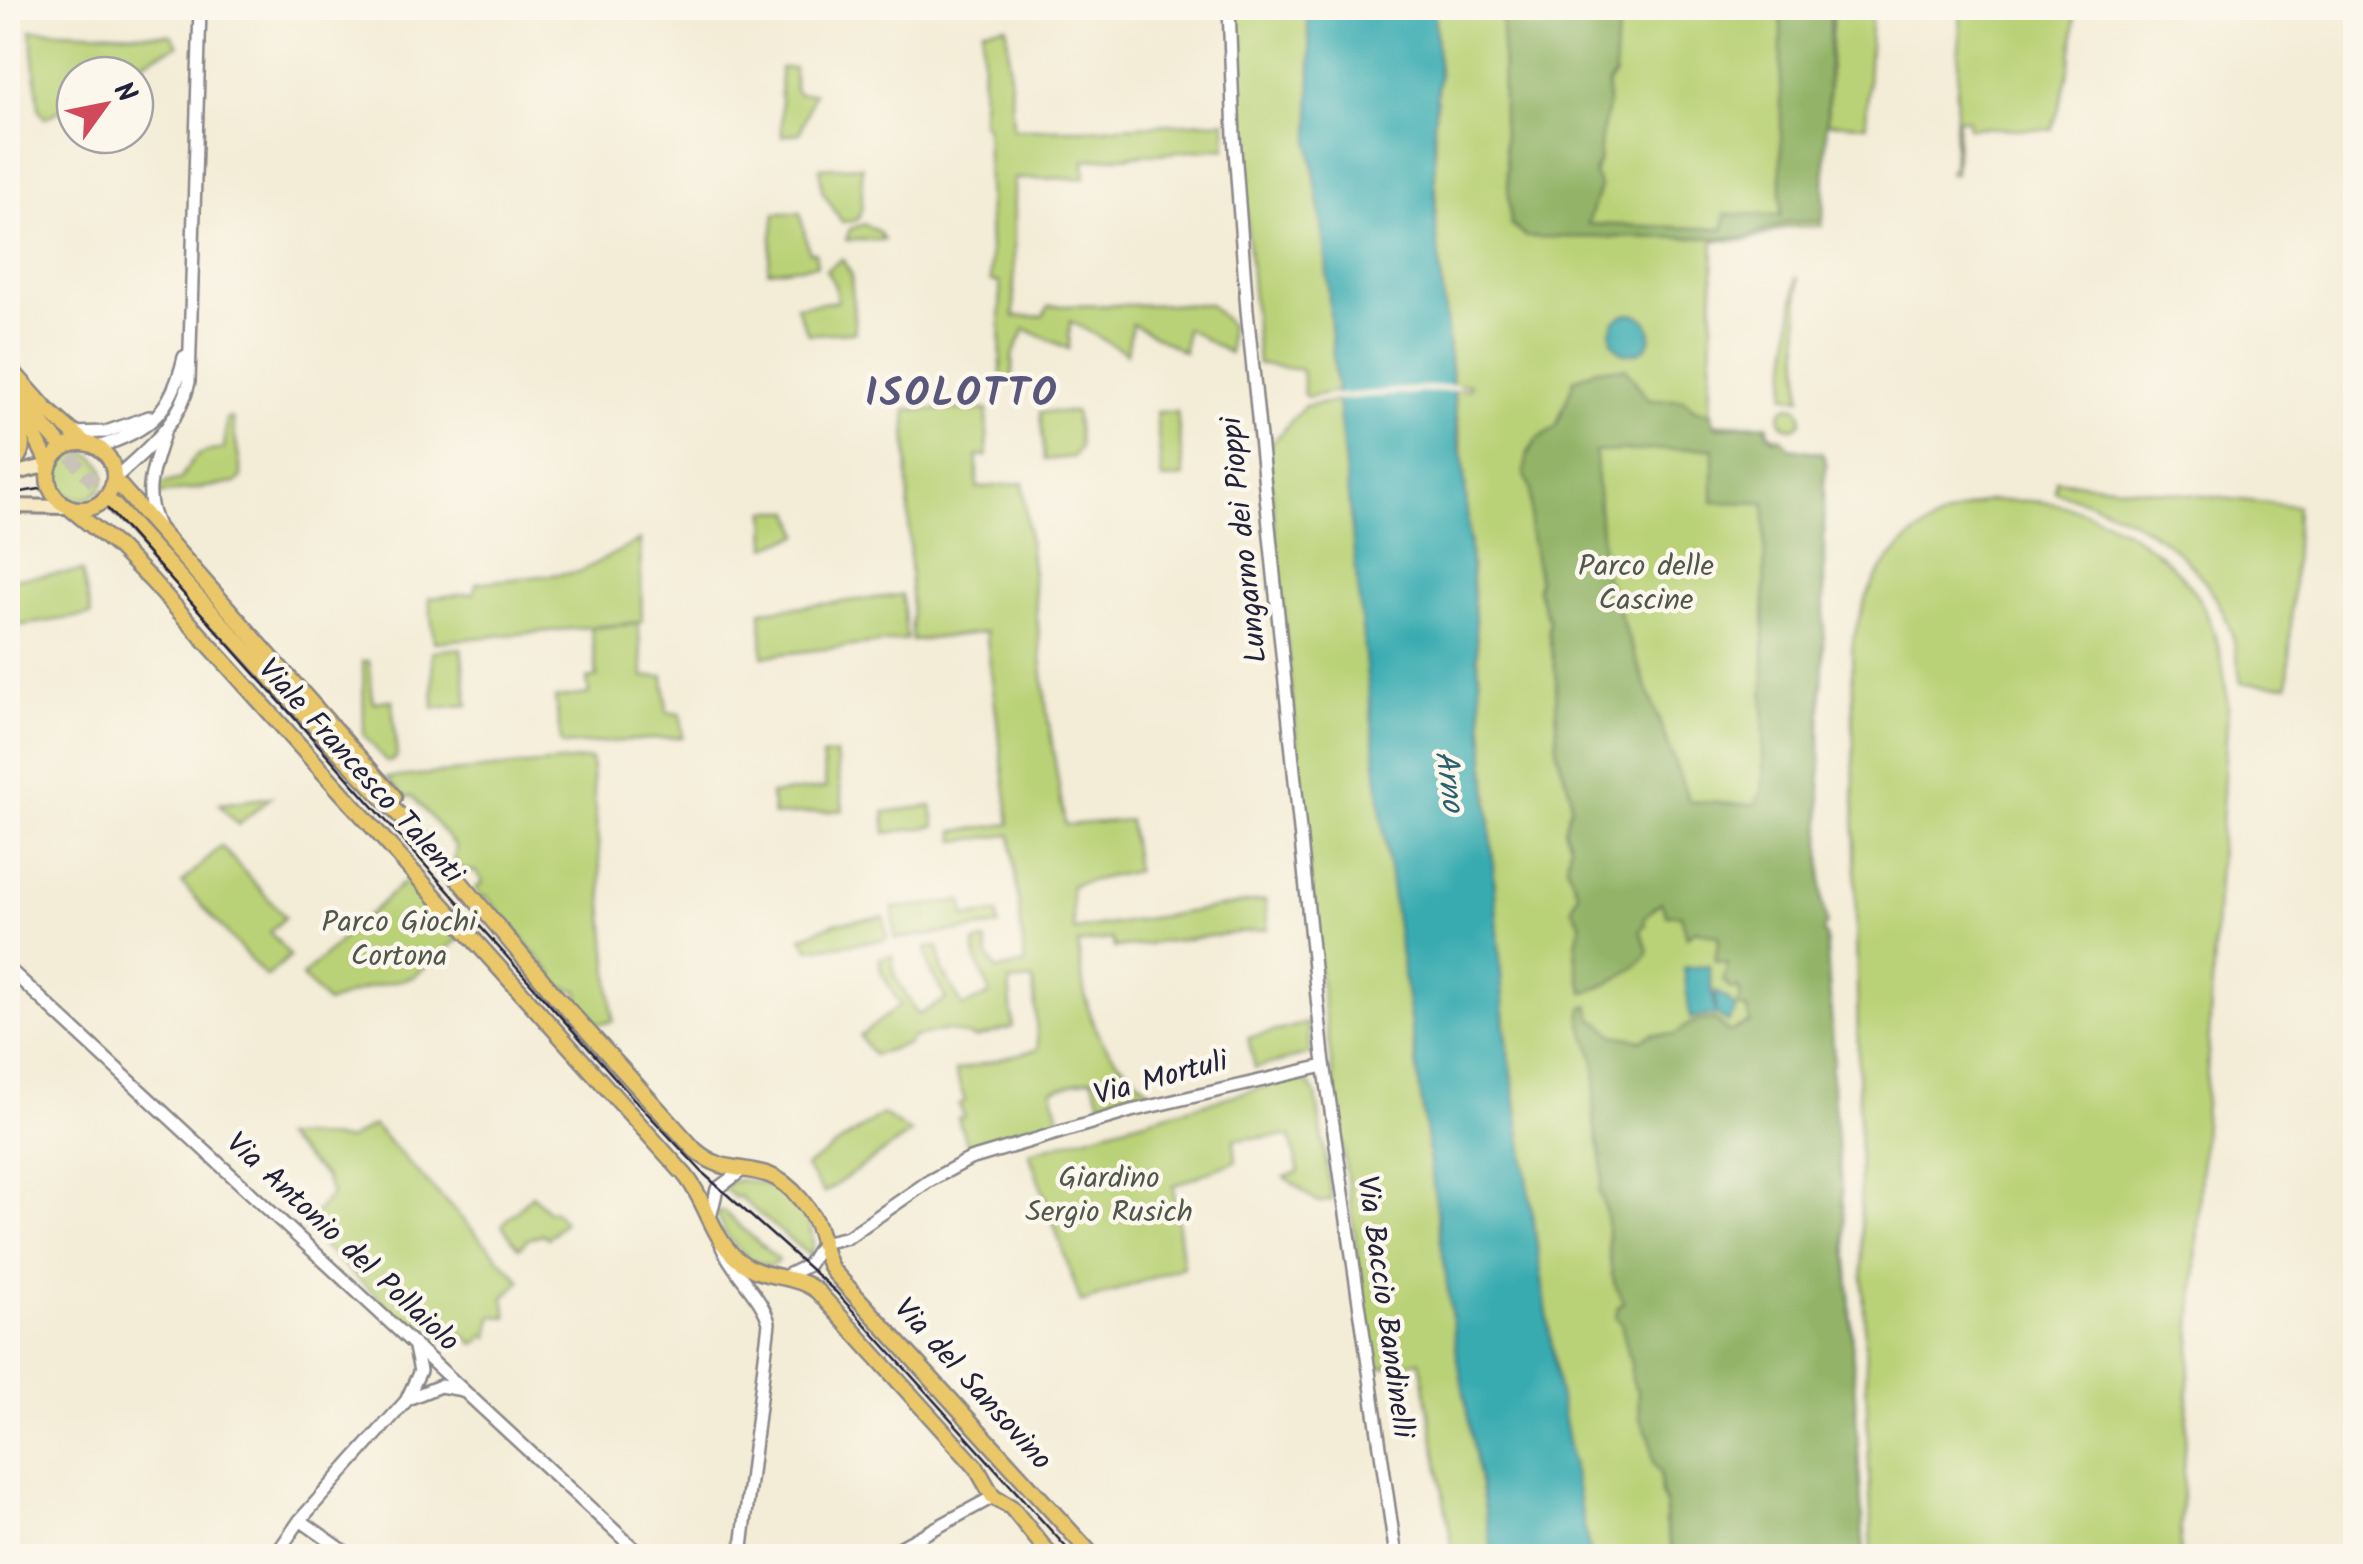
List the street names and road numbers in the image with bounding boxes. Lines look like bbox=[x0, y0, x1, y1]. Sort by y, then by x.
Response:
street label: Lungarno dei Pioppi bbox=[1208, 413, 1282, 665]
street label: Viale Francesco Talenti bbox=[245, 648, 476, 897]
street label: Via Mortuli bbox=[1089, 1038, 1235, 1120]
street label: Via Antonio del Pollaiolo bbox=[214, 1121, 470, 1365]
street label: Via Baccio Bandinelli bbox=[1342, 1173, 1426, 1443]
street label: Via del Sansovino bbox=[881, 1288, 1063, 1482]

